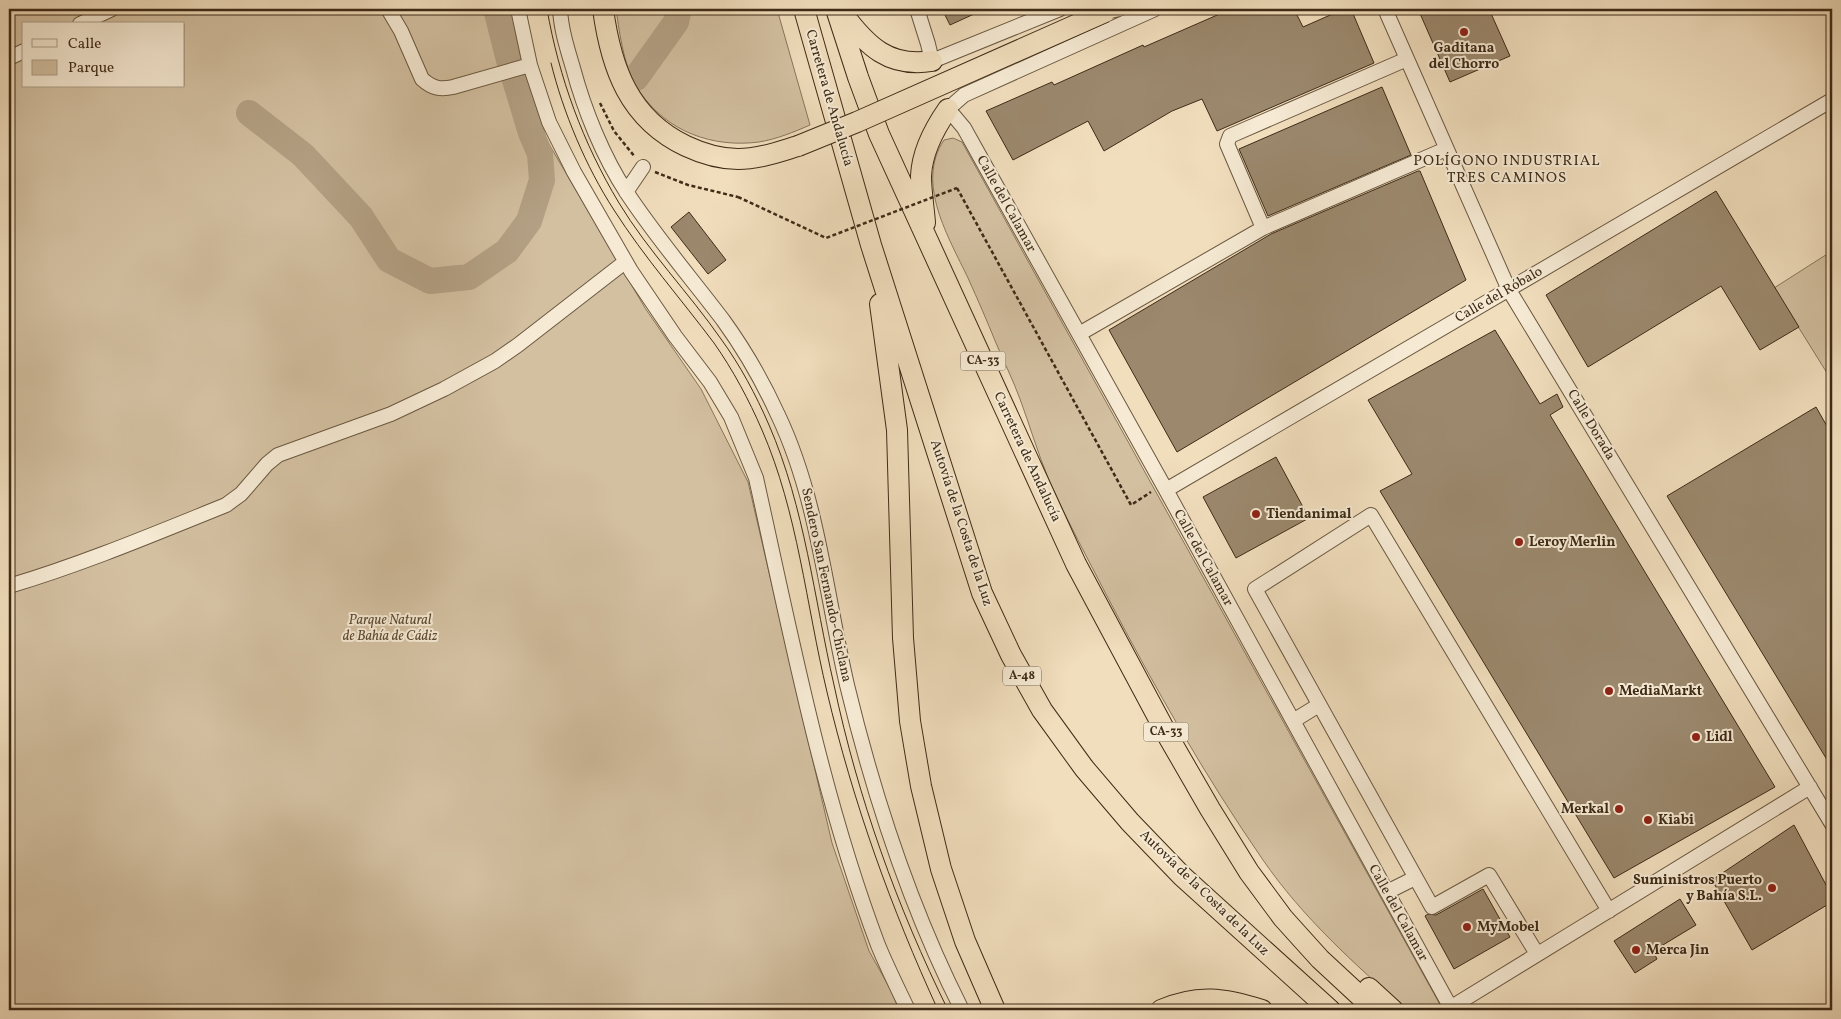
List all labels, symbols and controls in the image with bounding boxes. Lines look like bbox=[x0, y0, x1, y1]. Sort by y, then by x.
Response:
legend bbox=[22, 22, 185, 88]
marker: Gaditana del Chorro bbox=[1458, 26, 1470, 38]
street label: Carretera de Andalucía bbox=[800, 27, 858, 169]
text: Calle bbox=[68, 34, 101, 55]
place label: Gaditana del Chorro bbox=[1429, 39, 1499, 74]
text: Parque bbox=[68, 58, 114, 79]
district label: POLÍGONO INDUSTRIAL TRES CAMINOS bbox=[1413, 151, 1601, 189]
street label: Calle del Calamar bbox=[972, 152, 1041, 256]
street label: Calle del Róbalo bbox=[1452, 262, 1546, 328]
road number: CA-33 bbox=[960, 352, 1006, 371]
street label: Calle Dorada bbox=[1562, 386, 1620, 464]
street label: Carretera de Andalucía bbox=[988, 389, 1066, 525]
street label: Autovía de la Costa de la Luz bbox=[925, 438, 997, 608]
street label: Sendero San Fernando-Chiclana bbox=[796, 486, 856, 684]
place label: Tiendanimal bbox=[1266, 505, 1352, 524]
street label: Calle del Calamar bbox=[1169, 506, 1238, 610]
marker: Tiendanimal bbox=[1250, 508, 1262, 520]
place label: Leroy Merlin bbox=[1529, 533, 1616, 552]
marker: Leroy Merlin bbox=[1513, 536, 1525, 548]
park label: Parque Natural de Bahía de Cádiz bbox=[343, 611, 438, 646]
road number: A-48 bbox=[1003, 666, 1041, 686]
place label: MediaMarkt bbox=[1619, 682, 1702, 701]
marker: MediaMarkt bbox=[1603, 685, 1615, 697]
road number: CA-33 bbox=[1144, 722, 1188, 742]
place label: Lidl bbox=[1706, 728, 1733, 747]
marker: Lidl bbox=[1690, 731, 1702, 743]
place label: Merkal bbox=[1561, 800, 1609, 819]
marker: Merkal bbox=[1613, 803, 1625, 815]
place label: Kiabi bbox=[1658, 811, 1694, 830]
marker: Kiabi bbox=[1642, 814, 1654, 826]
street label: Autovía de la Costa de la Luz bbox=[1135, 826, 1273, 960]
street label: Calle del Calamar bbox=[1364, 861, 1433, 965]
place label: Suministros Puerto y Bahía S.L. bbox=[1633, 871, 1762, 906]
marker: Suministros Puerto y Bahía S.L. bbox=[1766, 882, 1778, 894]
place label: MyMobel bbox=[1477, 918, 1540, 937]
marker: MyMobel bbox=[1461, 921, 1473, 933]
place label: Merca Jin bbox=[1646, 941, 1709, 960]
marker: Merca Jin bbox=[1630, 944, 1642, 956]

